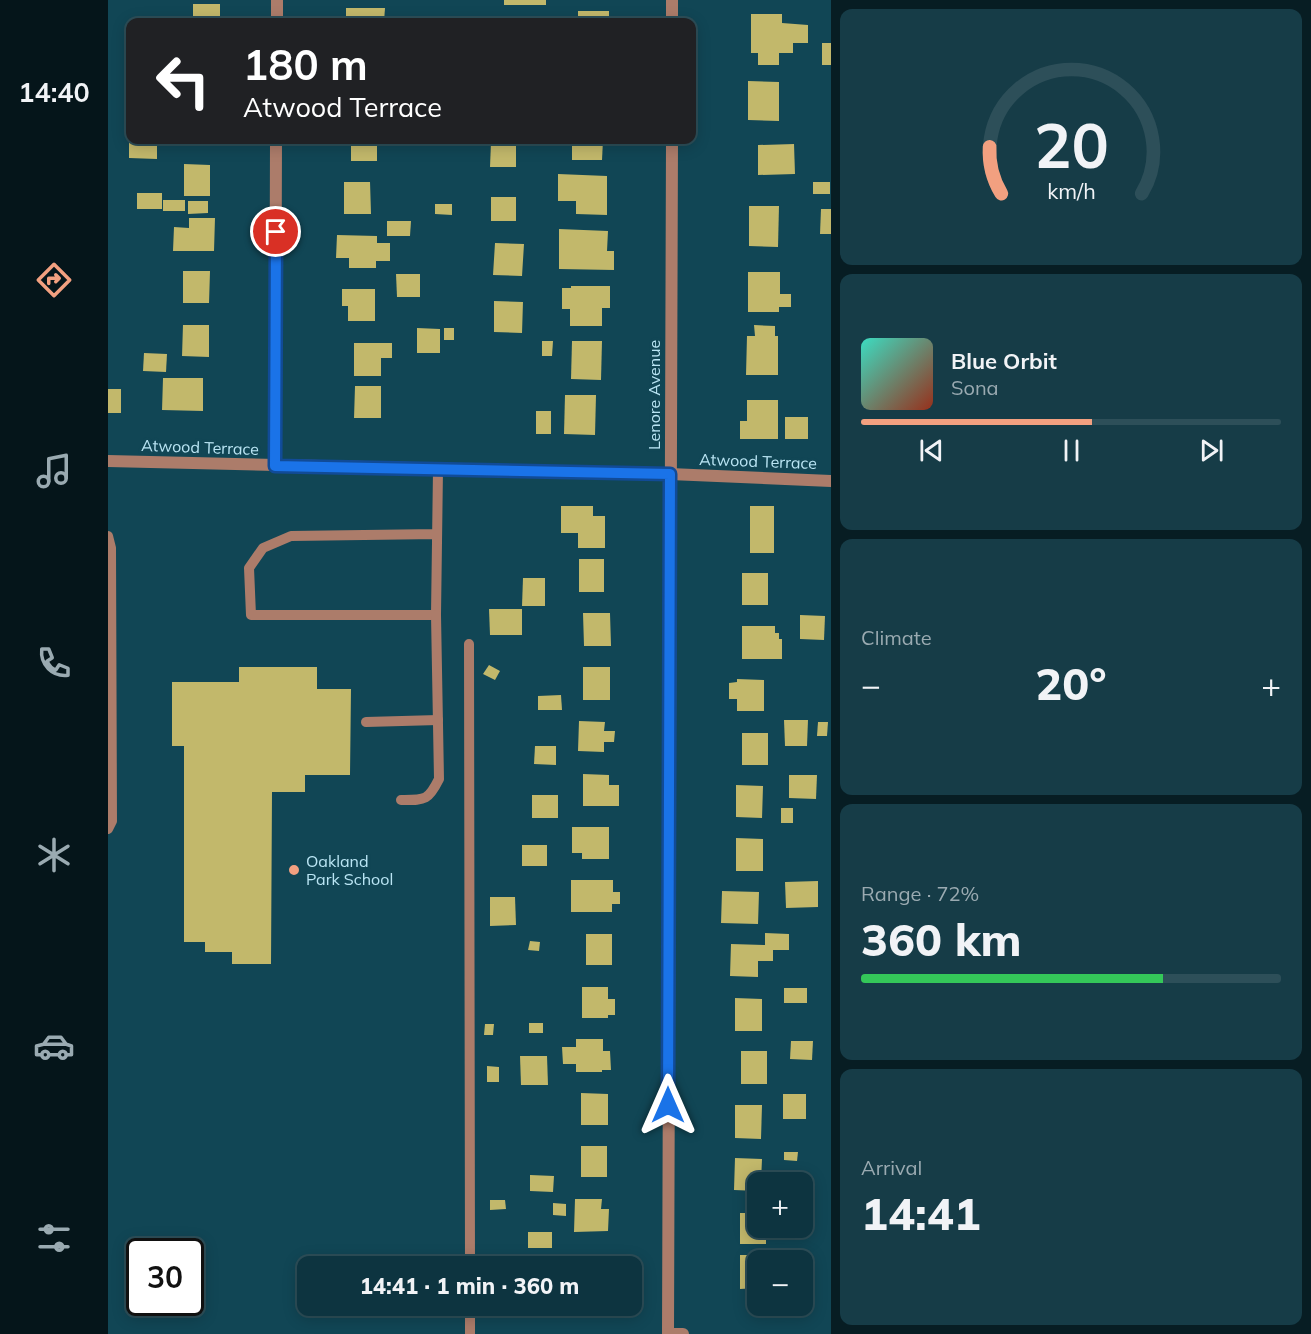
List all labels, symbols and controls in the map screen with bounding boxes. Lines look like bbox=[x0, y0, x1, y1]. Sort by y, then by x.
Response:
text: 180 m bbox=[243, 38, 368, 91]
icon: left bbox=[144, 42, 222, 120]
text: 14:40 bbox=[18, 75, 90, 109]
text: Atwood Terrace bbox=[243, 90, 442, 124]
text: 20 bbox=[1034, 105, 1108, 184]
text: km/h bbox=[1047, 177, 1095, 204]
pin bbox=[250, 206, 301, 257]
icon: arrive bbox=[259, 215, 292, 248]
icon: directions bbox=[33, 259, 75, 301]
street label: Lenore Avenue bbox=[644, 340, 664, 450]
text: Blue Orbit bbox=[951, 347, 1057, 375]
text: Sona bbox=[951, 375, 999, 400]
icon: previous bbox=[915, 434, 948, 467]
icon: pause bbox=[1055, 434, 1088, 467]
icon: next bbox=[1195, 434, 1228, 467]
street label: Atwood Terrace bbox=[141, 435, 259, 459]
street label: Atwood Terrace bbox=[699, 449, 817, 473]
icon: music bbox=[33, 450, 75, 492]
text: Climate bbox=[861, 625, 932, 650]
icon: phone bbox=[33, 642, 75, 684]
text: 20° bbox=[1035, 655, 1107, 711]
text: − bbox=[861, 664, 881, 705]
text: + bbox=[1261, 664, 1281, 705]
icon: climate bbox=[33, 834, 75, 876]
place label: Oakland Park School bbox=[306, 851, 393, 889]
marker: Oakland Park School bbox=[287, 863, 301, 877]
text: Range · 72% bbox=[861, 881, 979, 906]
text: 360 km bbox=[861, 911, 1022, 967]
icon: car bbox=[33, 1025, 75, 1067]
position arrow bbox=[636, 1073, 700, 1137]
text: Arrival bbox=[861, 1155, 922, 1180]
map controls bbox=[747, 1172, 813, 1316]
button: + bbox=[747, 1172, 813, 1238]
text: 14:41 bbox=[861, 1185, 981, 1241]
icon: filters bbox=[33, 1217, 75, 1259]
speed limit sign: 30 bbox=[126, 1238, 204, 1316]
button: − bbox=[747, 1250, 813, 1316]
text: 14:41 · 1 min · 360 m bbox=[360, 1272, 579, 1300]

